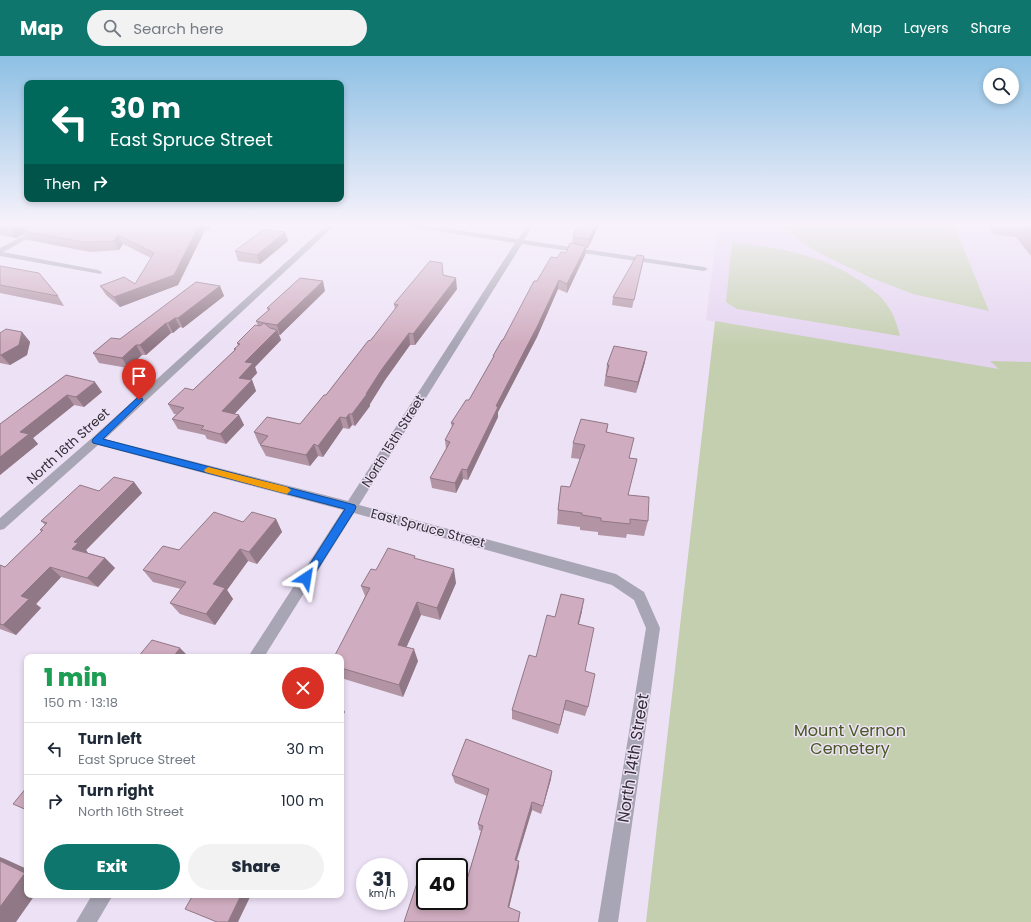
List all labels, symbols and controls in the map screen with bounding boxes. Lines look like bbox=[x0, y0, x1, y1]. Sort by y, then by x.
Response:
search box bbox=[87, 10, 367, 46]
text: Map bbox=[20, 15, 63, 42]
icon: search bbox=[101, 17, 123, 39]
text: Search here bbox=[133, 18, 224, 39]
text: Map bbox=[851, 18, 882, 38]
text: Layers bbox=[904, 18, 948, 38]
text: Share bbox=[970, 18, 1011, 38]
map controls bbox=[983, 68, 1019, 104]
button: search bbox=[983, 68, 1019, 104]
text: 30 m bbox=[110, 89, 181, 128]
icon: left bbox=[44, 96, 96, 148]
text: East Spruce Street bbox=[110, 127, 273, 152]
icon: right bbox=[89, 172, 111, 194]
text: Then bbox=[44, 173, 81, 194]
pin bbox=[122, 359, 156, 400]
icon: arrive bbox=[128, 365, 150, 387]
street label: North 15th Street bbox=[357, 391, 429, 491]
street label: North 16th Street bbox=[22, 403, 114, 488]
street label: East Spruce Street bbox=[369, 504, 487, 552]
position arrow bbox=[285, 557, 327, 599]
text: 1 min bbox=[44, 661, 107, 694]
button: close bbox=[282, 667, 324, 709]
street label: North 14th Street bbox=[611, 692, 655, 824]
text: 150 m · 13:18 bbox=[44, 693, 118, 712]
park label: Mount Vernon Cemetery bbox=[794, 719, 906, 760]
text: Turn left bbox=[78, 728, 142, 749]
icon: left bbox=[44, 738, 66, 760]
text: 30 m bbox=[286, 738, 324, 759]
text: East Spruce Street bbox=[78, 750, 196, 769]
text: Turn right bbox=[78, 780, 154, 801]
icon: right bbox=[44, 790, 66, 812]
text: 100 m bbox=[281, 790, 324, 811]
text: North 16th Street bbox=[78, 802, 184, 821]
button: Exit bbox=[44, 844, 180, 890]
button: Share bbox=[188, 844, 324, 890]
speed limit sign: 40 bbox=[416, 858, 468, 910]
text: 31 bbox=[372, 865, 392, 893]
text: km/h bbox=[369, 886, 395, 901]

